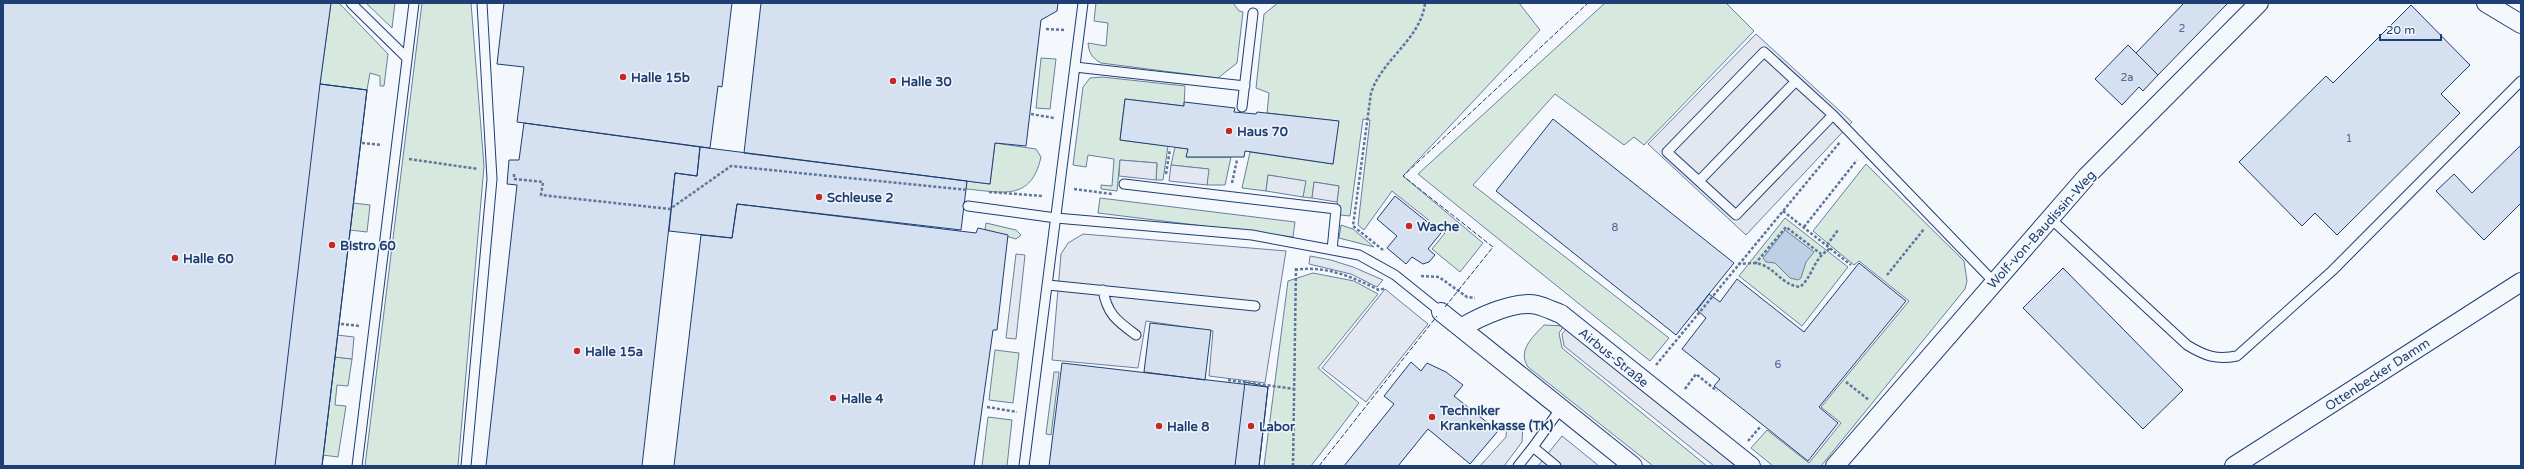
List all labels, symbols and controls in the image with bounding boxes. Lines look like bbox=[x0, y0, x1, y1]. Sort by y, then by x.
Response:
scale bar bbox=[2380, 16, 2441, 42]
house number: 2 bbox=[2179, 22, 2186, 35]
text: 20 m bbox=[2386, 23, 2415, 37]
place label: Halle 15b bbox=[631, 70, 690, 86]
house number: 2a bbox=[2120, 71, 2134, 84]
marker: Halle 15b bbox=[618, 72, 628, 82]
place label: Halle 30 bbox=[901, 74, 952, 90]
marker: Halle 30 bbox=[888, 76, 898, 86]
place label: Haus 70 bbox=[1237, 124, 1288, 140]
marker: Haus 70 bbox=[1224, 126, 1234, 136]
house number: 1 bbox=[2346, 132, 2352, 145]
street label: Wolf-von-Baudissin-Weg bbox=[1984, 167, 2099, 292]
place label: Schleuse 2 bbox=[827, 190, 894, 206]
marker: Schleuse 2 bbox=[814, 192, 824, 202]
place label: Wache bbox=[1417, 219, 1460, 235]
marker: Wache bbox=[1404, 221, 1414, 231]
house number: 8 bbox=[1612, 221, 1619, 234]
place label: Bistro 60 bbox=[340, 238, 396, 254]
marker: Bistro 60 bbox=[327, 240, 337, 250]
place label: Halle 60 bbox=[183, 251, 234, 267]
marker: Halle 60 bbox=[170, 253, 180, 263]
street label: Airbus-Straße bbox=[1575, 325, 1652, 391]
street label: Ottenbecker Damm bbox=[2322, 335, 2433, 415]
place label: Halle 15a bbox=[585, 344, 643, 360]
marker: Halle 15a bbox=[572, 346, 582, 356]
house number: 6 bbox=[1775, 358, 1782, 371]
place label: Halle 4 bbox=[841, 391, 884, 407]
marker: Halle 4 bbox=[828, 393, 838, 403]
place label: Techniker Krankenkasse (TK) bbox=[1439, 403, 1553, 434]
marker: Techniker Krankenkasse (TK) bbox=[1427, 412, 1437, 422]
place label: Halle 8 bbox=[1167, 419, 1210, 435]
place label: Labor bbox=[1259, 419, 1296, 435]
marker: Halle 8 bbox=[1154, 421, 1164, 431]
marker: Labor bbox=[1246, 421, 1256, 431]

